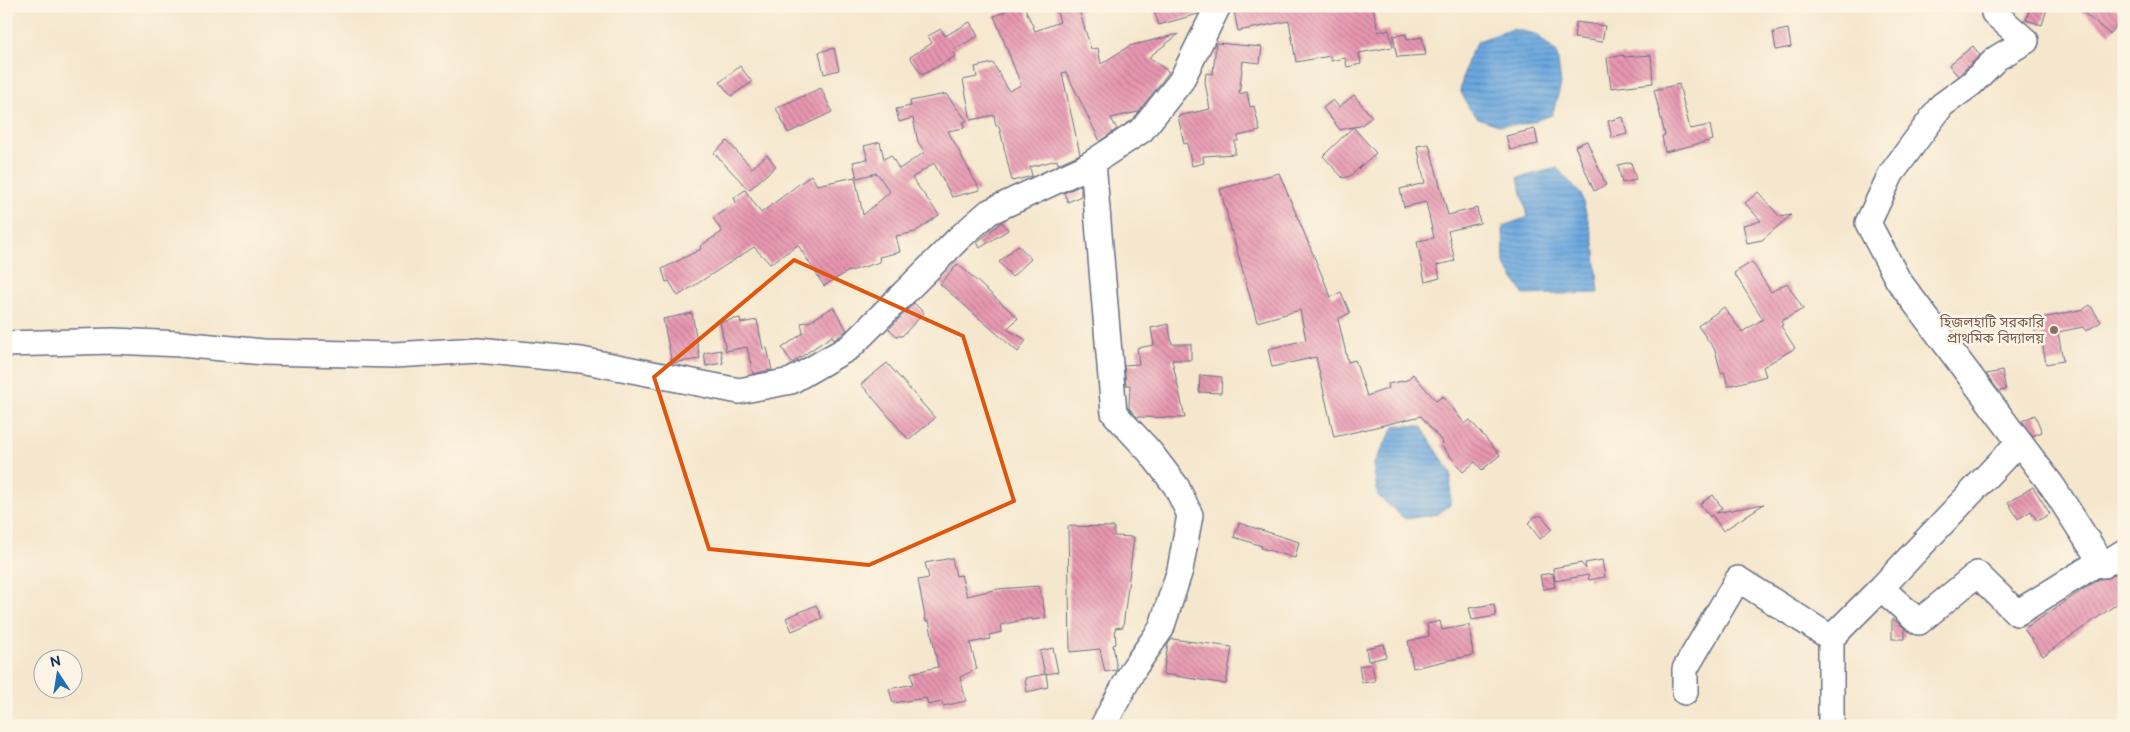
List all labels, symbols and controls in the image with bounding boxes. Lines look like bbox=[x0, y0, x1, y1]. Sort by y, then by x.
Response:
place label: হিজলহাটি সরকারি প্রাথমিক বিদ্যালয় bbox=[1939, 314, 2045, 347]
marker: হিজলহাটি সরকারি প্রাথমিক বিদ্যালয় bbox=[2048, 324, 2060, 336]
north arrow bbox=[32, 650, 82, 700]
text: N bbox=[48, 652, 62, 671]

